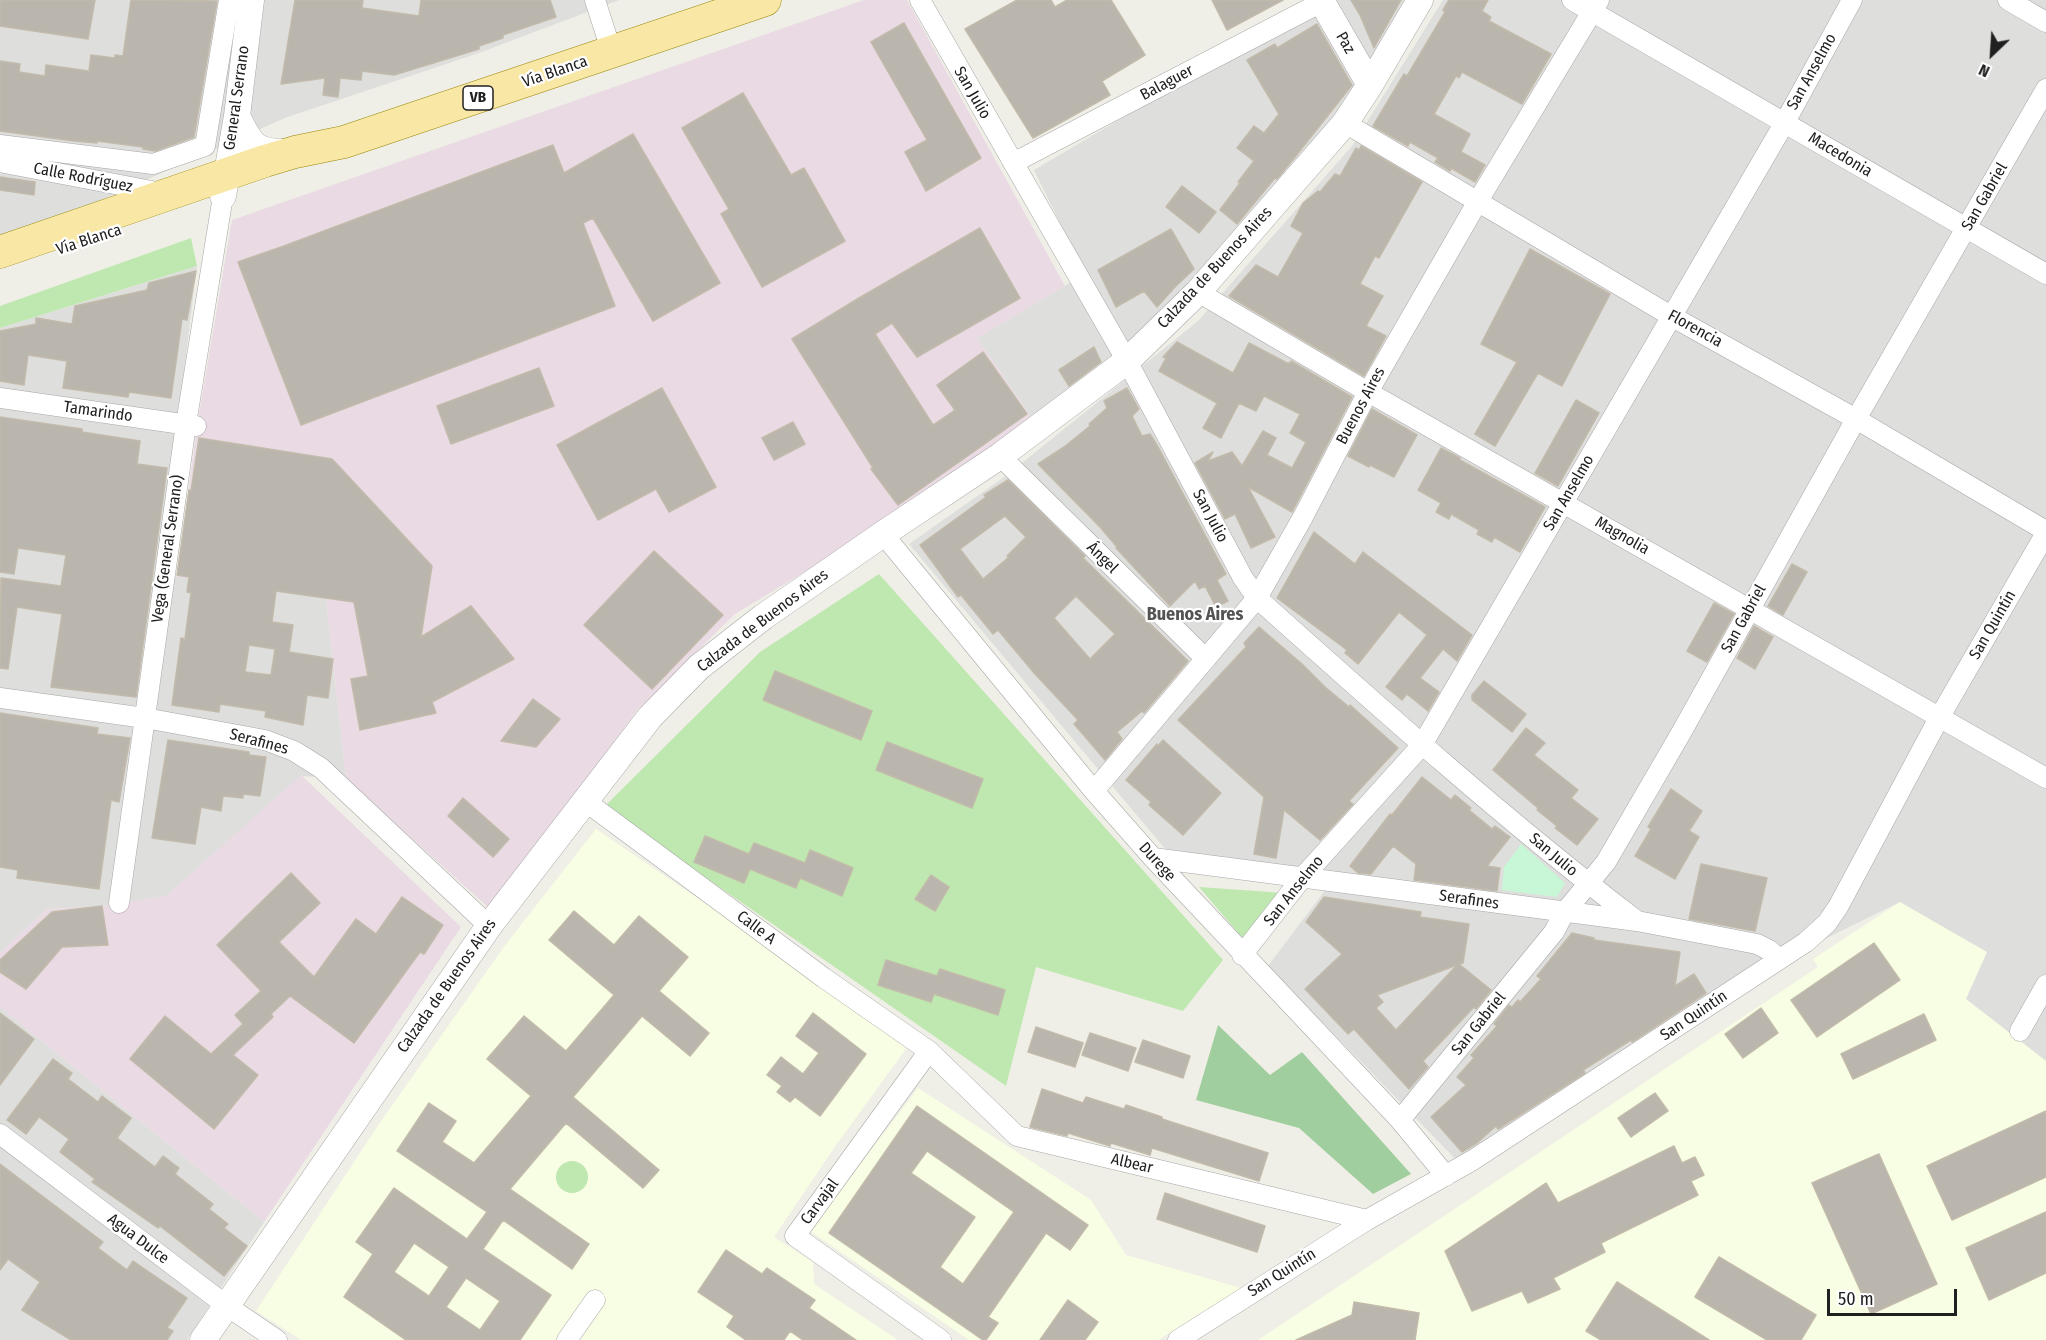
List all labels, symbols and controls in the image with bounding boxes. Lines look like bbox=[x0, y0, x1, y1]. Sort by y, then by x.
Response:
north arrow bbox=[1962, 24, 2022, 84]
street label: Paz bbox=[1331, 29, 1359, 57]
street label: San Anselmo bbox=[1783, 30, 1841, 114]
street label: General Serrano bbox=[220, 44, 254, 152]
street label: Vía Blanca bbox=[520, 52, 590, 92]
text: N bbox=[1976, 60, 1993, 81]
street label: Balaguer bbox=[1137, 61, 1197, 105]
street label: San Julio bbox=[949, 63, 995, 123]
road number: VB bbox=[463, 86, 493, 110]
street label: Macedonia bbox=[1805, 128, 1875, 182]
street label: Calle Rodríguez bbox=[32, 159, 134, 197]
street label: San Gabriel bbox=[1958, 160, 2012, 234]
street label: Calzada de Buenos Aires bbox=[1154, 203, 1276, 333]
street label: Vía Blanca bbox=[54, 220, 124, 260]
street label: Florencia bbox=[1664, 306, 1726, 352]
street label: Buenos Aires bbox=[1333, 364, 1389, 448]
street label: Tamarindo bbox=[62, 398, 134, 426]
street label: San Anselmo bbox=[1540, 452, 1598, 534]
street label: Vega (General Serrano) bbox=[148, 474, 188, 624]
street label: San Julio bbox=[1188, 486, 1232, 546]
street label: Magnolia bbox=[1591, 513, 1653, 559]
street label: Ángel bbox=[1082, 538, 1122, 578]
street label: Calzada de Buenos Aires bbox=[694, 565, 832, 677]
street label: San Gabriel bbox=[1717, 581, 1771, 657]
street label: San Quintín bbox=[1966, 587, 2020, 663]
district label: Buenos Aires bbox=[1147, 604, 1243, 626]
street label: Serafines bbox=[227, 725, 291, 759]
street label: San Julio bbox=[1525, 829, 1581, 881]
street label: Durege bbox=[1135, 839, 1179, 885]
street label: San Anselmo bbox=[1260, 852, 1328, 930]
street label: Serafines bbox=[1438, 886, 1500, 914]
street label: Calle A bbox=[733, 907, 779, 949]
street label: Calzada de Buenos Aires bbox=[393, 915, 501, 1057]
street label: San Quintín bbox=[1657, 987, 1731, 1045]
street label: San Gabriel bbox=[1448, 989, 1510, 1059]
street label: Albear bbox=[1109, 1150, 1155, 1178]
street label: Carvajal bbox=[797, 1175, 843, 1229]
street label: Agua Dulce bbox=[103, 1210, 173, 1268]
street label: San Quintín bbox=[1244, 1245, 1320, 1301]
scale bar bbox=[1830, 1277, 1960, 1315]
text: 50 m bbox=[1838, 1288, 1874, 1310]

